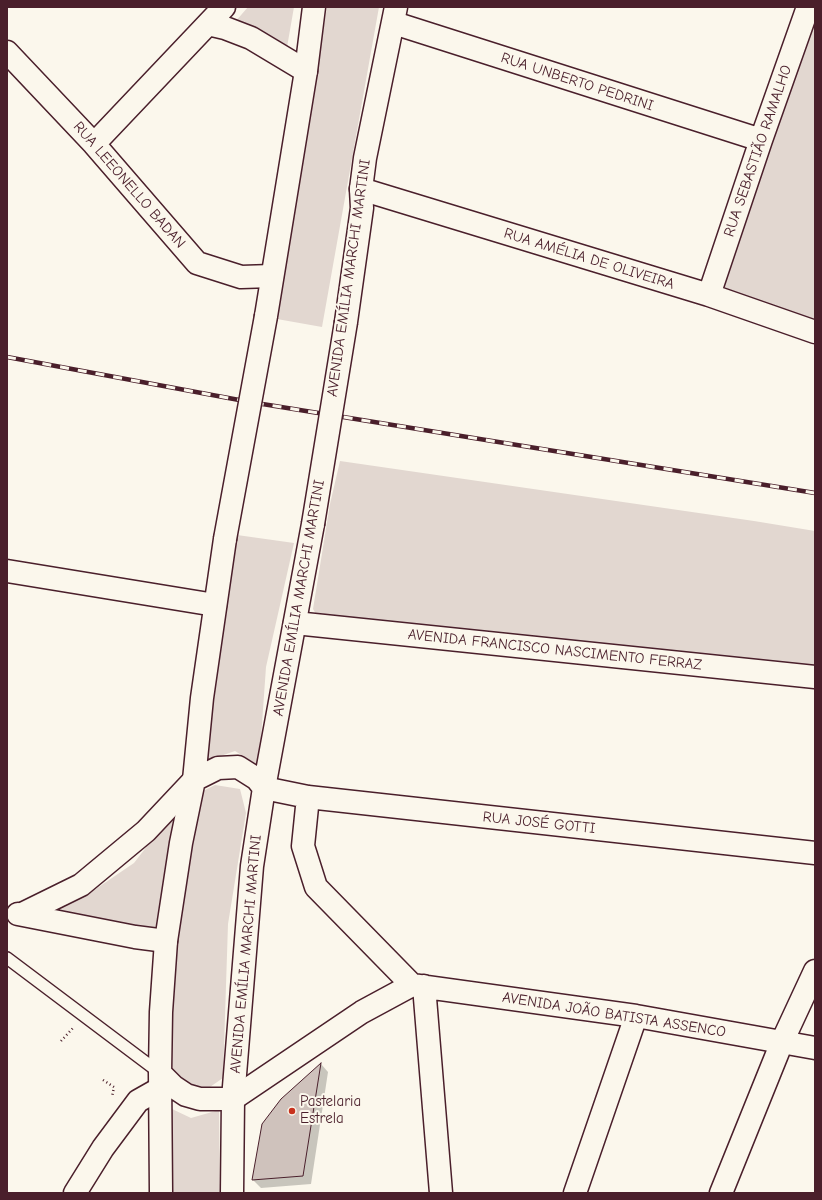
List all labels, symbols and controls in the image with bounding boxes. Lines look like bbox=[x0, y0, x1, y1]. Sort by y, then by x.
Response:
street label: RUA UNBERTO PEDRINI bbox=[498, 49, 656, 115]
street label: RUA SEBASTIÃO RAMALHO bbox=[720, 63, 796, 239]
street label: RUA LEEONELLO BADAN bbox=[69, 118, 189, 252]
street label: AVENIDA EMÍLIA MARCHI MARTINI bbox=[323, 158, 375, 398]
street label: RUA AMÉLIA DE OLIVEIRA bbox=[502, 224, 676, 294]
street label: AVENIDA EMÍLIA MARCHI MARTINI bbox=[269, 479, 329, 717]
street label: AVENIDA FRANCISCO NASCIMENTO FERRAZ bbox=[407, 626, 703, 674]
street label: RUA JOSÉ GOTTI bbox=[482, 808, 596, 838]
street label: AVENIDA EMÍLIA MARCHI MARTINI bbox=[227, 834, 265, 1074]
street label: AVENIDA JOÃO BATISTA ASSENCO bbox=[501, 988, 727, 1042]
place label: Pastelaria Estrela bbox=[300, 1093, 361, 1128]
marker: Pastelaria Estrela bbox=[287, 1106, 297, 1116]

